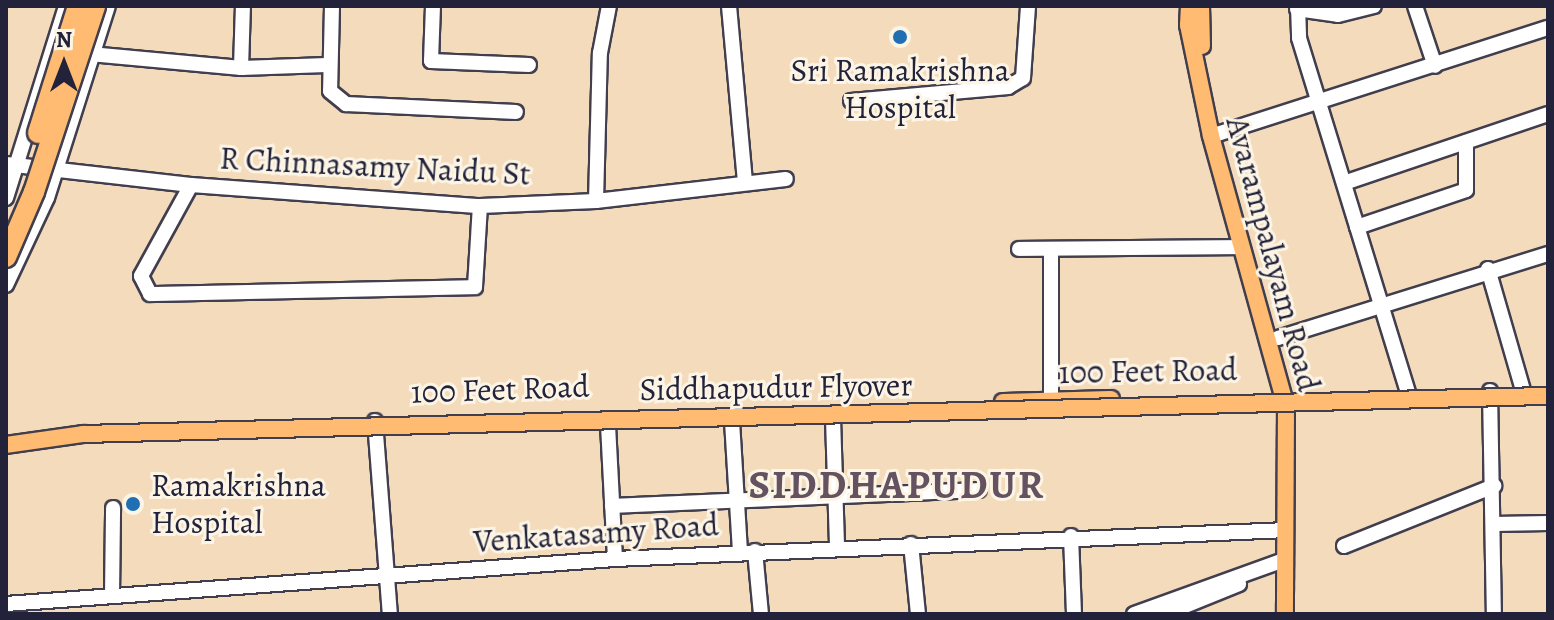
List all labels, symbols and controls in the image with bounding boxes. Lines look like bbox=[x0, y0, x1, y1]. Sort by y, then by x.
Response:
north arrow bbox=[24, 24, 104, 104]
text: N bbox=[56, 25, 72, 55]
marker: Sri Ramakrishna Hospital bbox=[889, 26, 911, 48]
place label: Sri Ramakrishna Hospital bbox=[790, 52, 1010, 127]
street label: Avarampalayam Road bbox=[1218, 113, 1328, 395]
street label: R Chinnasamy Naidu St bbox=[219, 139, 531, 193]
street label: 100 Feet Road bbox=[1058, 350, 1238, 392]
street label: Siddhapudur Flyover bbox=[639, 365, 913, 409]
street label: 100 Feet Road bbox=[410, 367, 590, 411]
district label: SIDDHAPUDUR bbox=[749, 461, 1045, 509]
place label: Ramakrishna Hospital bbox=[151, 467, 326, 542]
marker: Ramakrishna Hospital bbox=[122, 493, 144, 515]
street label: Venkatasamy Road bbox=[472, 505, 720, 561]

